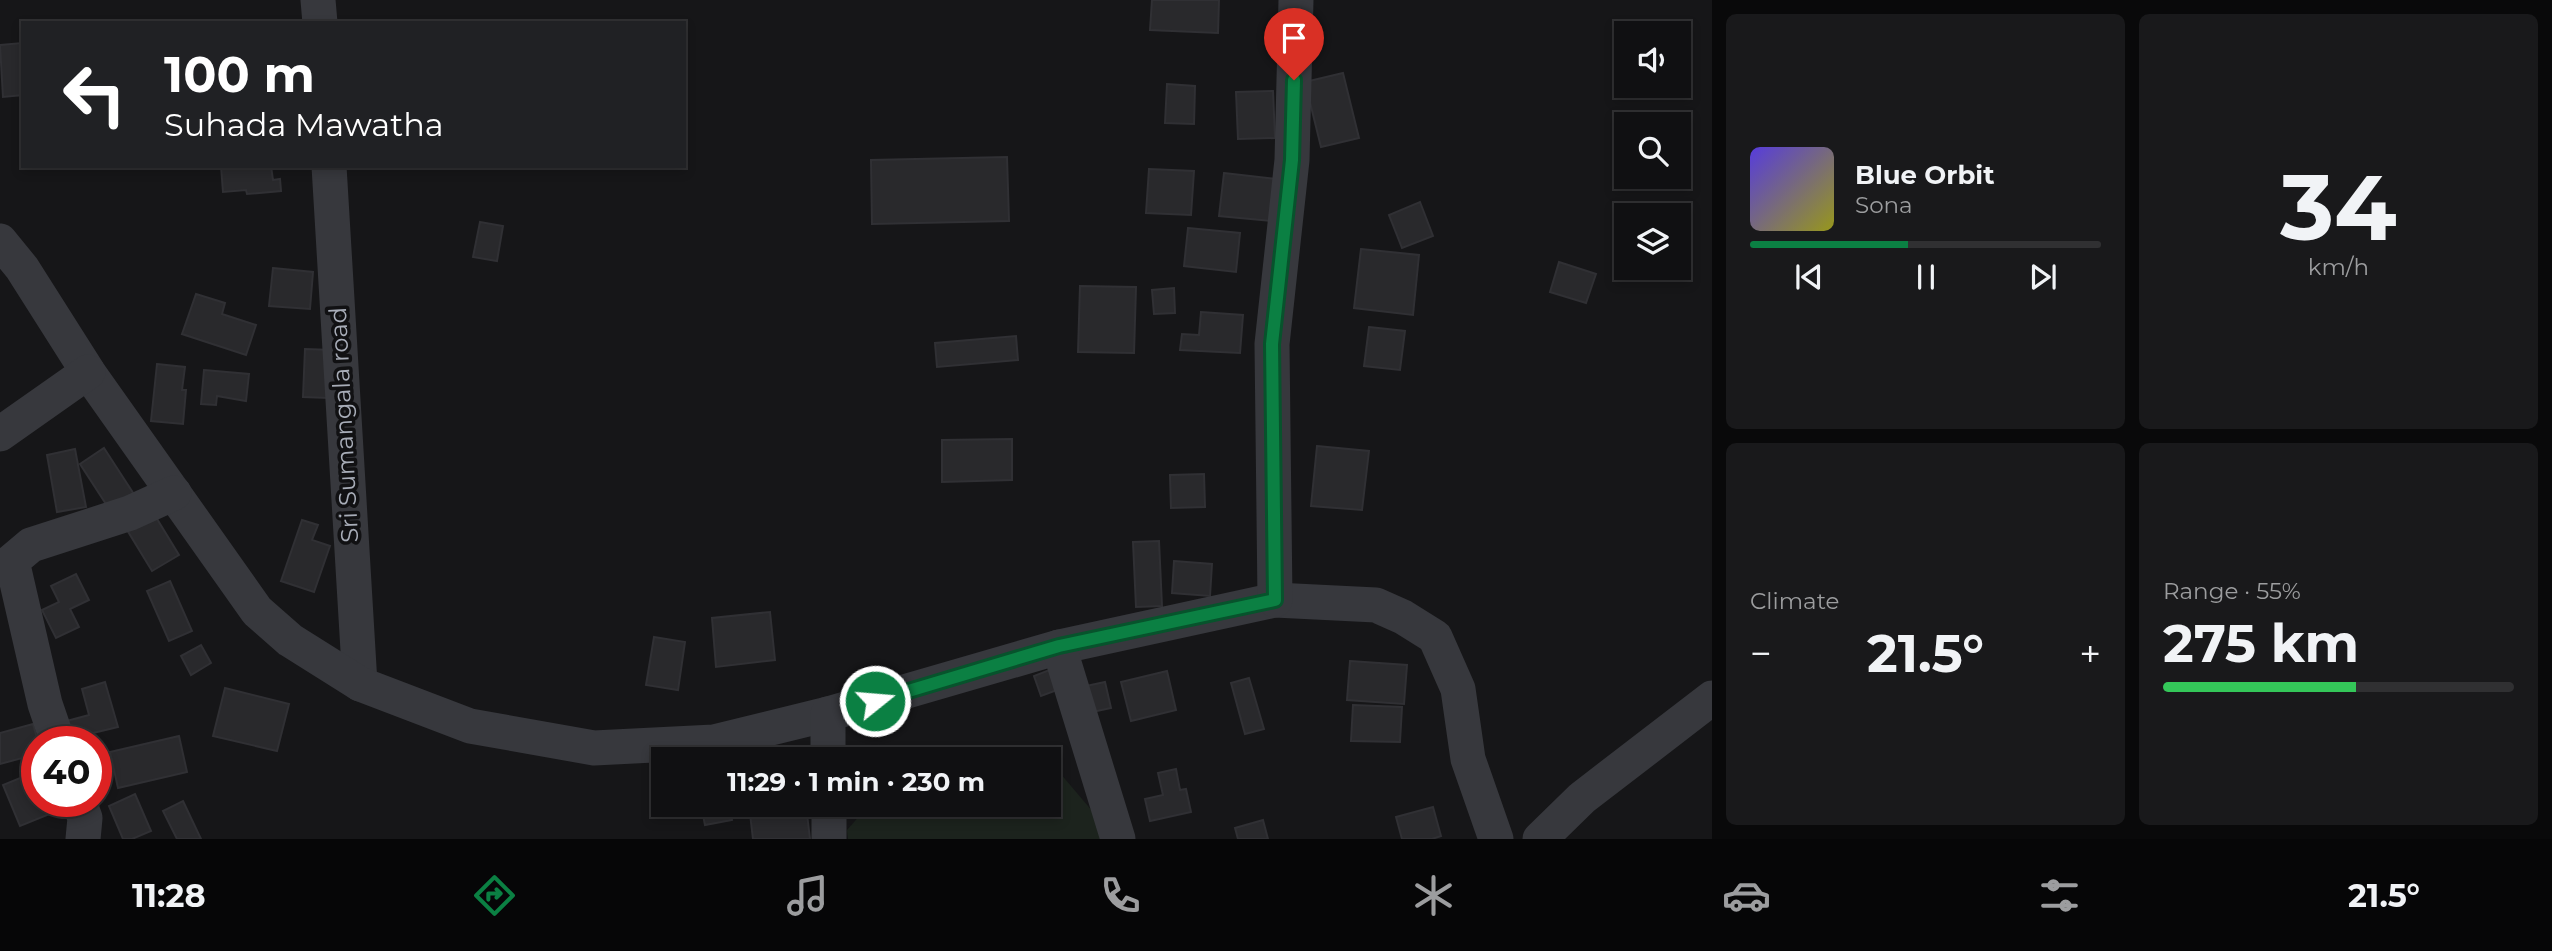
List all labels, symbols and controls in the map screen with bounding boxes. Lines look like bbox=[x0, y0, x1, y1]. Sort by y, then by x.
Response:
pin bbox=[1264, 8, 1324, 80]
icon: arrive bbox=[1275, 19, 1313, 57]
map controls bbox=[1614, 21, 1691, 280]
button: sound bbox=[1614, 21, 1691, 98]
text: 100 m bbox=[164, 45, 315, 104]
icon: left bbox=[49, 49, 140, 140]
text: Suhada Mawatha bbox=[164, 105, 444, 144]
button: search bbox=[1614, 112, 1691, 189]
text: 34 bbox=[2280, 152, 2397, 263]
text: Blue Orbit bbox=[1855, 159, 1994, 191]
text: Sona bbox=[1855, 191, 1913, 219]
button: layers bbox=[1614, 203, 1691, 280]
text: km/h bbox=[2308, 253, 2369, 281]
icon: previous bbox=[1790, 258, 1828, 296]
icon: pause bbox=[1907, 258, 1945, 296]
icon: next bbox=[2024, 258, 2062, 296]
street label: Sri Sumangala road bbox=[323, 306, 364, 544]
text: Range · 55% bbox=[2163, 577, 2301, 605]
text: Climate bbox=[1750, 587, 1839, 615]
text: 275 km bbox=[2163, 612, 2359, 675]
text: 21.5° bbox=[1867, 622, 1984, 685]
text: − bbox=[1750, 630, 1772, 677]
text: + bbox=[2079, 630, 2101, 677]
position arrow bbox=[838, 664, 912, 738]
speed limit sign: 40 bbox=[21, 726, 112, 817]
text: 11:29 · 1 min · 230 m bbox=[727, 766, 985, 798]
icon: directions bbox=[470, 871, 519, 920]
icon: music bbox=[783, 871, 832, 920]
icon: phone bbox=[1096, 871, 1145, 920]
icon: climate bbox=[1409, 871, 1458, 920]
icon: car bbox=[1722, 871, 1771, 920]
icon: filters bbox=[2035, 871, 2084, 920]
text: 11:28 bbox=[132, 876, 206, 915]
text: 21.5° bbox=[2348, 876, 2420, 915]

